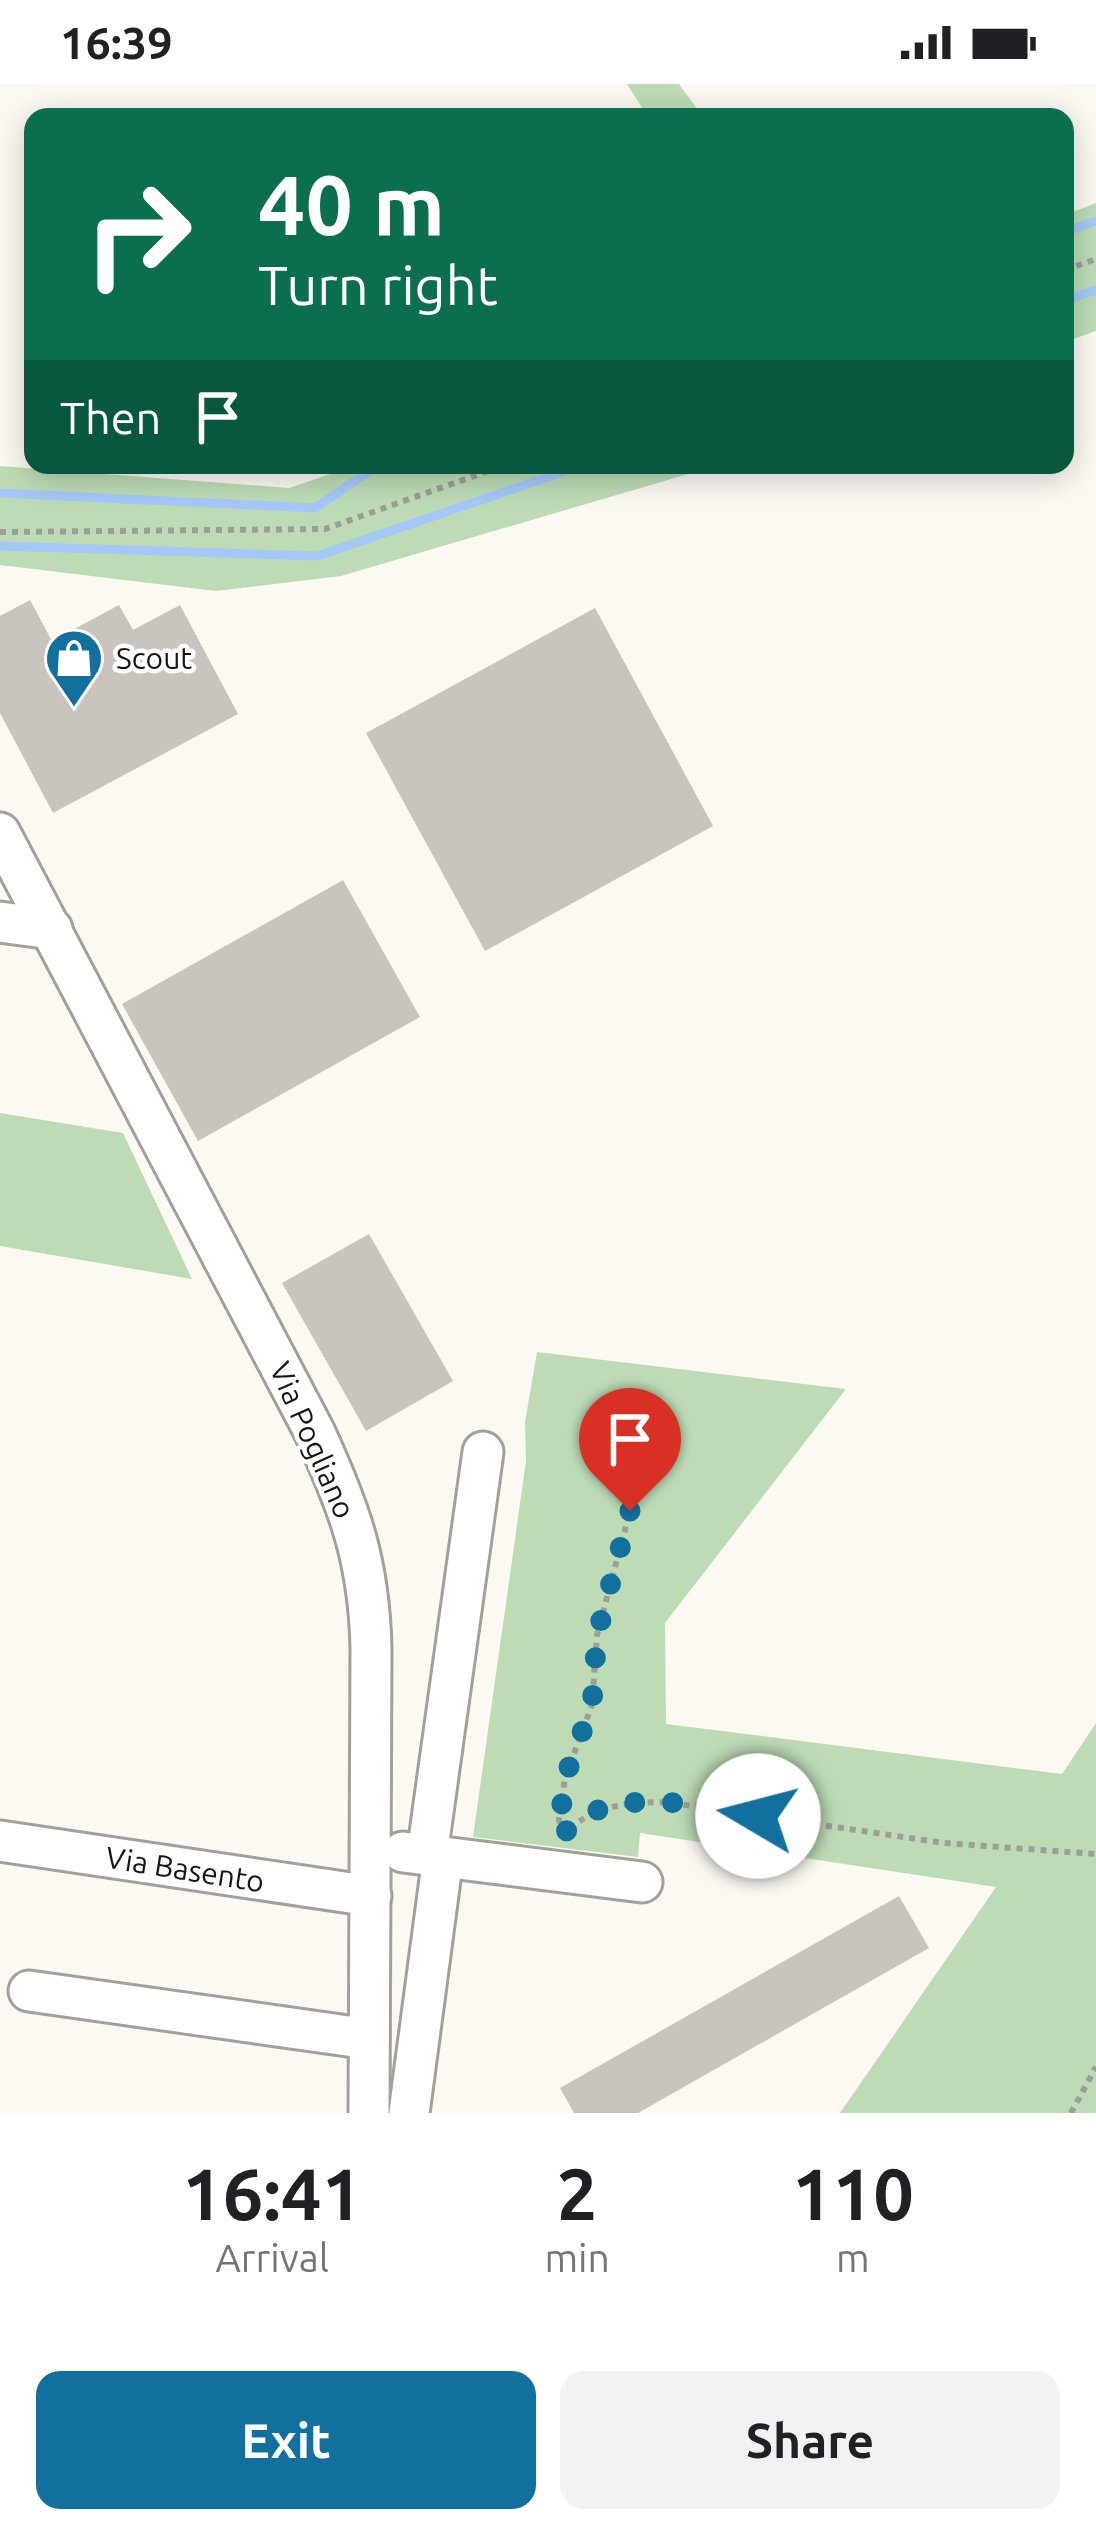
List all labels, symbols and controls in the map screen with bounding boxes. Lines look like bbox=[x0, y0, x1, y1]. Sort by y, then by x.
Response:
text: 16:39 bbox=[60, 17, 173, 68]
icon: right bbox=[60, 156, 216, 312]
text: 40 m bbox=[258, 157, 445, 251]
text: Turn right bbox=[258, 255, 498, 315]
icon: arrive bbox=[185, 384, 251, 450]
text: Then bbox=[60, 392, 161, 443]
shop icon: Scout bbox=[43, 627, 105, 709]
place label: Scout bbox=[116, 641, 192, 675]
street label: Via Pogliano bbox=[263, 1357, 363, 1523]
pin bbox=[579, 1388, 681, 1511]
icon: arrive bbox=[597, 1406, 663, 1472]
position arrow bbox=[695, 1753, 821, 1879]
street label: Via Basento bbox=[103, 1840, 267, 1898]
text: 16:41 bbox=[182, 2153, 362, 2234]
text: 2 bbox=[557, 2153, 597, 2234]
text: 110 bbox=[792, 2153, 914, 2234]
text: Arrival bbox=[215, 2236, 329, 2279]
text: min bbox=[544, 2236, 610, 2279]
text: m bbox=[836, 2236, 870, 2279]
button: Exit bbox=[36, 2371, 536, 2509]
button: Share bbox=[560, 2371, 1060, 2509]

